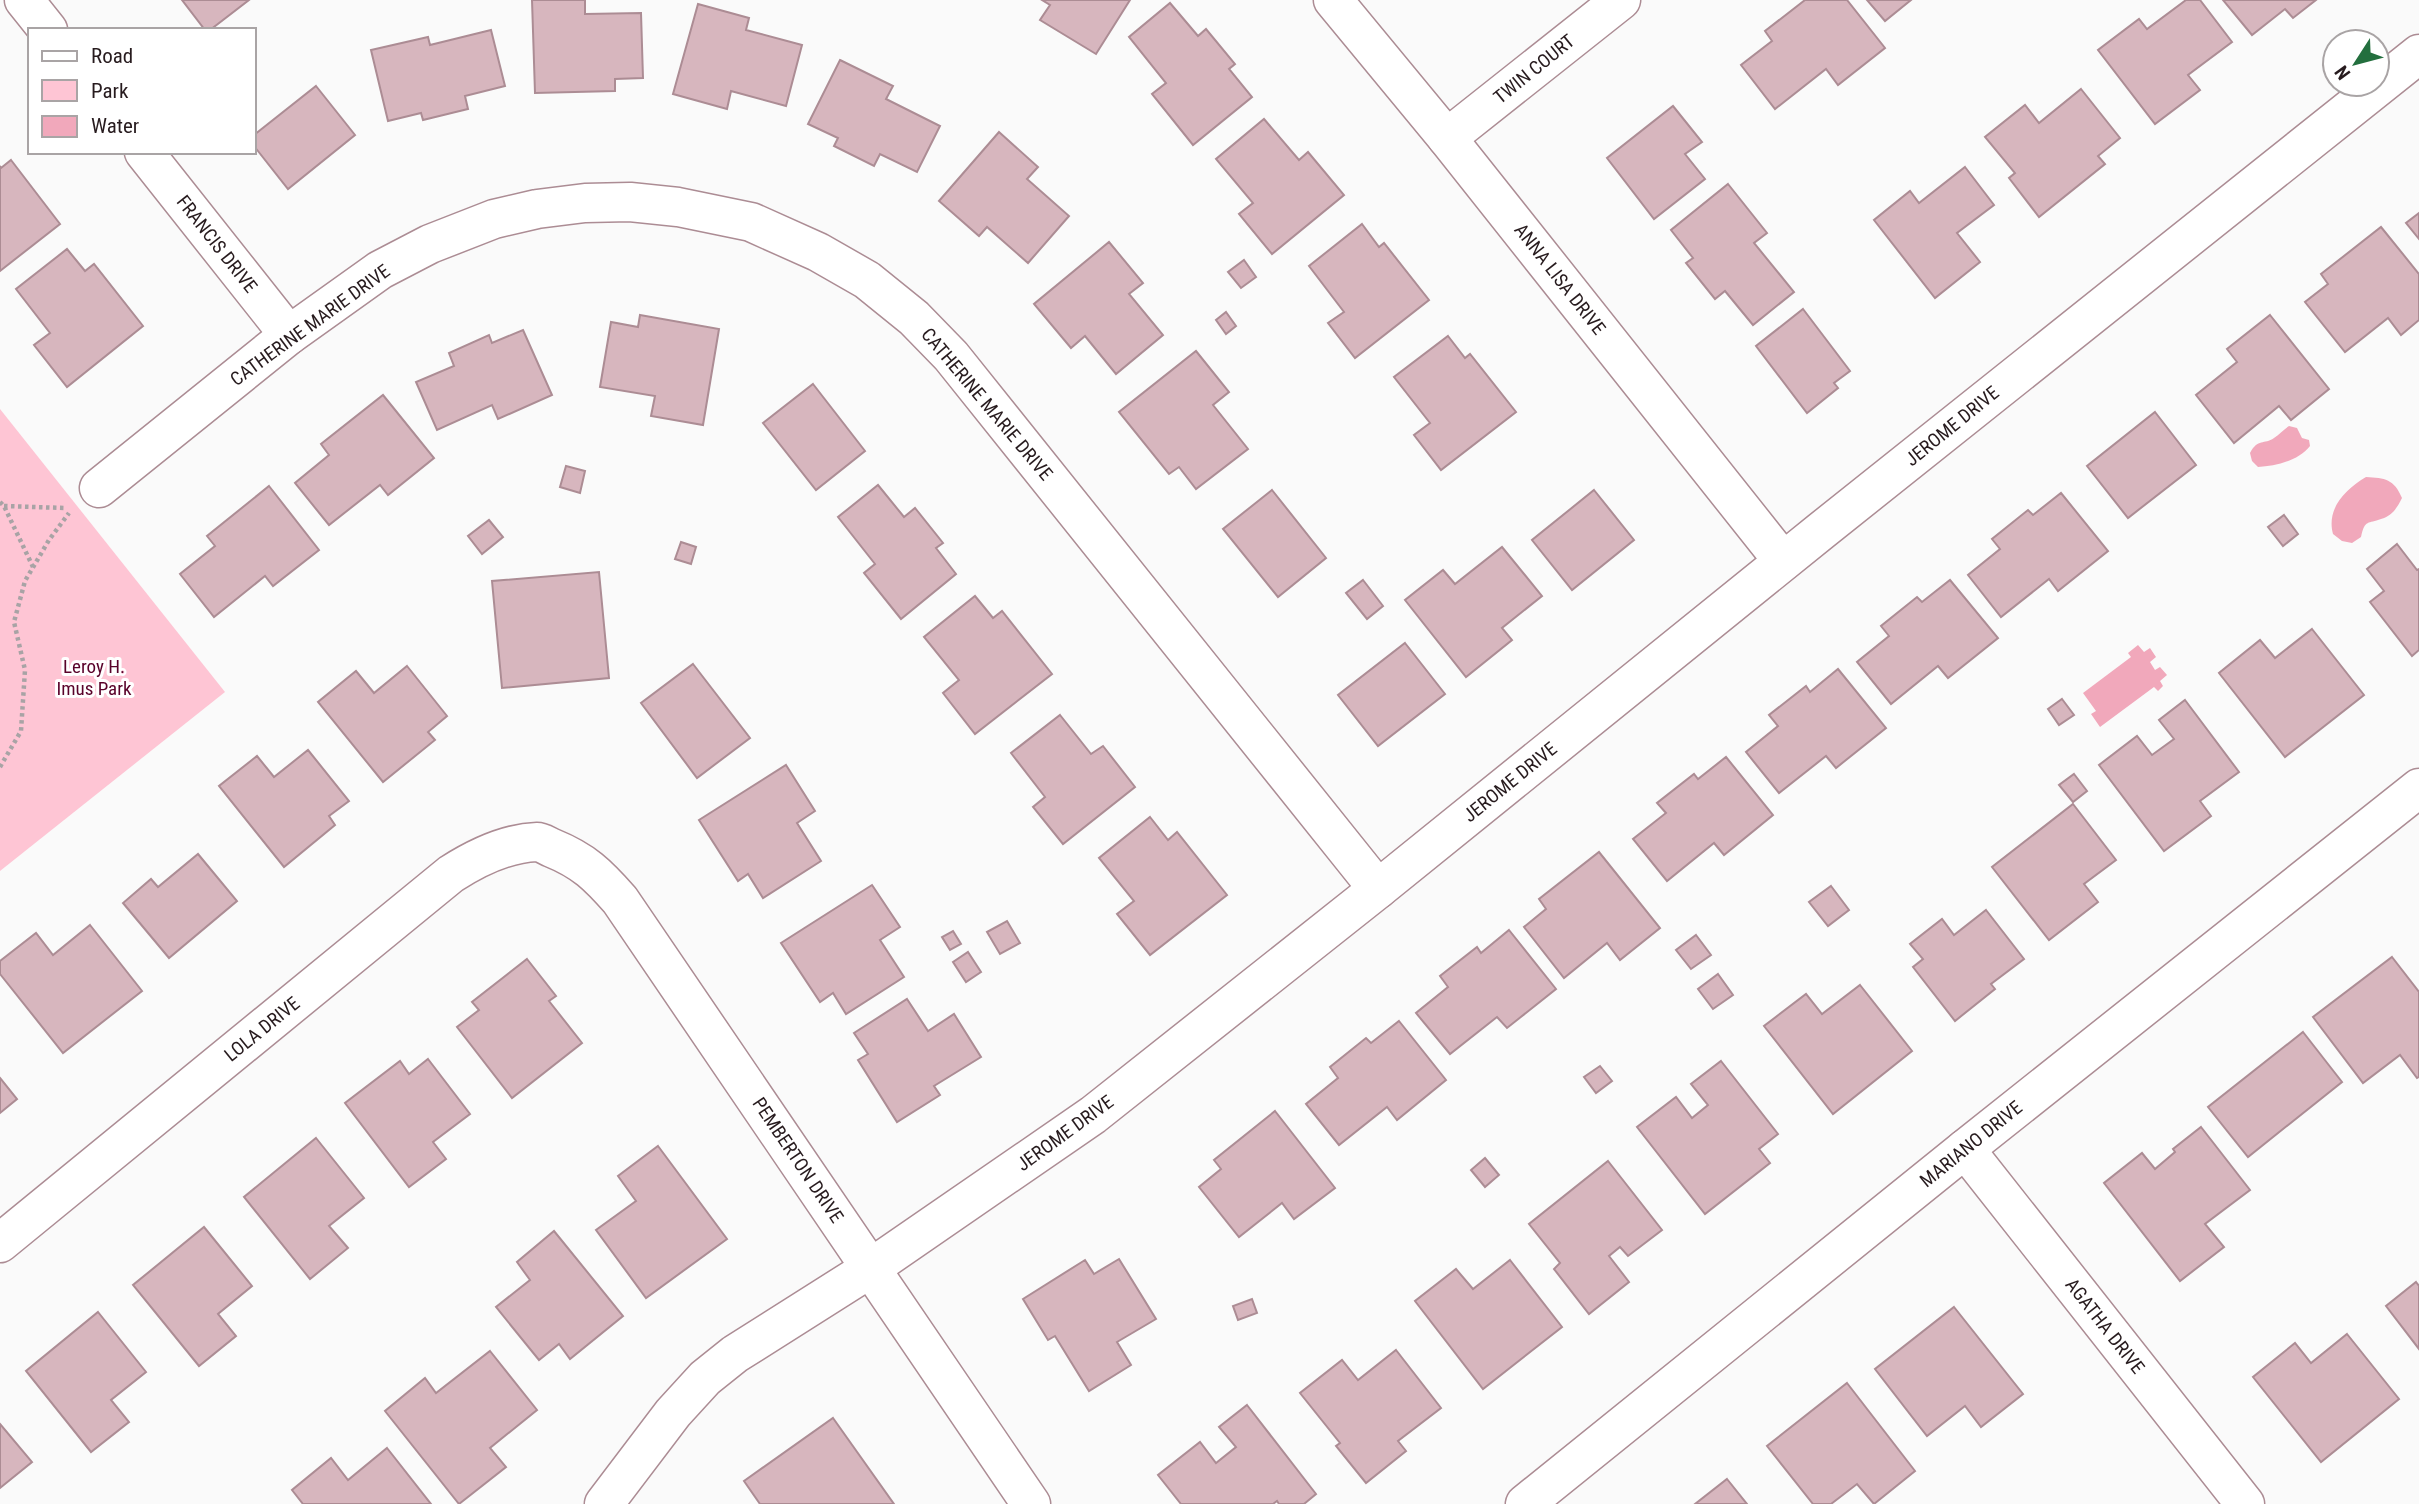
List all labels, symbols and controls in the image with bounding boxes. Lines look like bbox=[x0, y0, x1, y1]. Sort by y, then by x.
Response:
legend bbox=[28, 28, 256, 154]
north arrow bbox=[2321, 28, 2391, 98]
street label: TWIN COURT bbox=[1489, 29, 1579, 109]
text: Road bbox=[91, 44, 133, 68]
text: N bbox=[2330, 61, 2355, 84]
text: Park bbox=[91, 79, 129, 103]
text: Water bbox=[91, 114, 139, 138]
street label: FRANCIS DRIVE bbox=[172, 191, 262, 297]
street label: ANNA LISA DRIVE bbox=[1509, 219, 1611, 339]
street label: CATHERINE MARIE DRIVE bbox=[226, 259, 394, 391]
street label: CATHERINE MARIE DRIVE bbox=[916, 323, 1058, 485]
street label: JEROME DRIVE bbox=[1900, 381, 2004, 471]
park label: Leroy H. Imus Park bbox=[56, 655, 132, 700]
street label: JEROME DRIVE bbox=[1458, 737, 1562, 827]
street label: LOLA DRIVE bbox=[220, 992, 304, 1066]
street label: JEROME DRIVE bbox=[1012, 1090, 1118, 1176]
street label: PEMBERTON DRIVE bbox=[748, 1093, 848, 1227]
street label: MARIANO DRIVE bbox=[1915, 1096, 2027, 1192]
street label: AGATHA DRIVE bbox=[2061, 1274, 2149, 1378]

